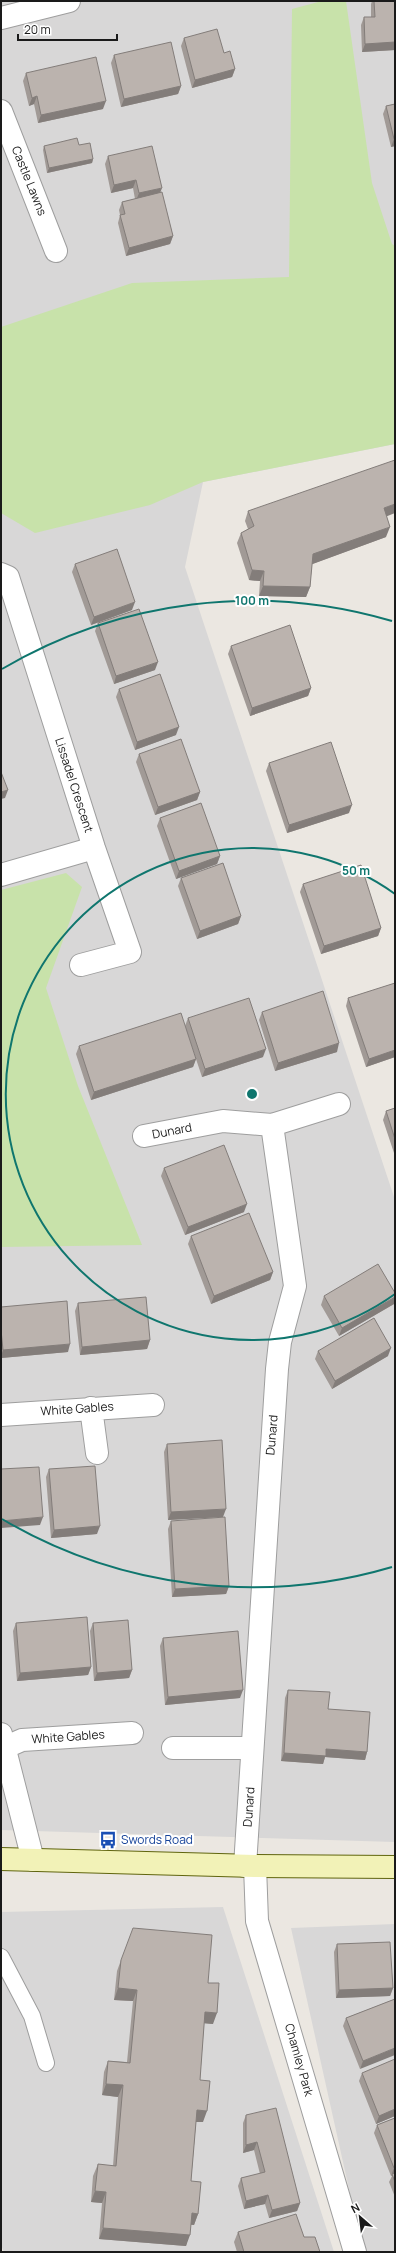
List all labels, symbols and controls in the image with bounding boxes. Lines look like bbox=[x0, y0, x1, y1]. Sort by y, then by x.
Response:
scale bar bbox=[18, 16, 117, 42]
text: 20 m bbox=[24, 21, 51, 38]
street label: Castle Lawns bbox=[8, 143, 51, 218]
text: 100 m bbox=[235, 592, 269, 609]
street label: Lissadel Crescent bbox=[51, 735, 98, 835]
text: 50 m bbox=[342, 862, 370, 879]
centre of rings bbox=[245, 1087, 259, 1101]
street label: Dunard bbox=[151, 1118, 193, 1143]
street label: White Gables bbox=[40, 1397, 114, 1420]
street label: Dunard bbox=[261, 1414, 282, 1456]
street label: White Gables bbox=[31, 1725, 105, 1748]
street label: Dunard bbox=[239, 1786, 258, 1828]
bus stop icon: Swords Road bbox=[98, 1830, 118, 1850]
place label: Swords Road bbox=[121, 1831, 193, 1848]
street label: Chamley Park bbox=[281, 2022, 318, 2099]
north arrow bbox=[340, 2197, 380, 2237]
text: N bbox=[348, 2199, 362, 2216]

